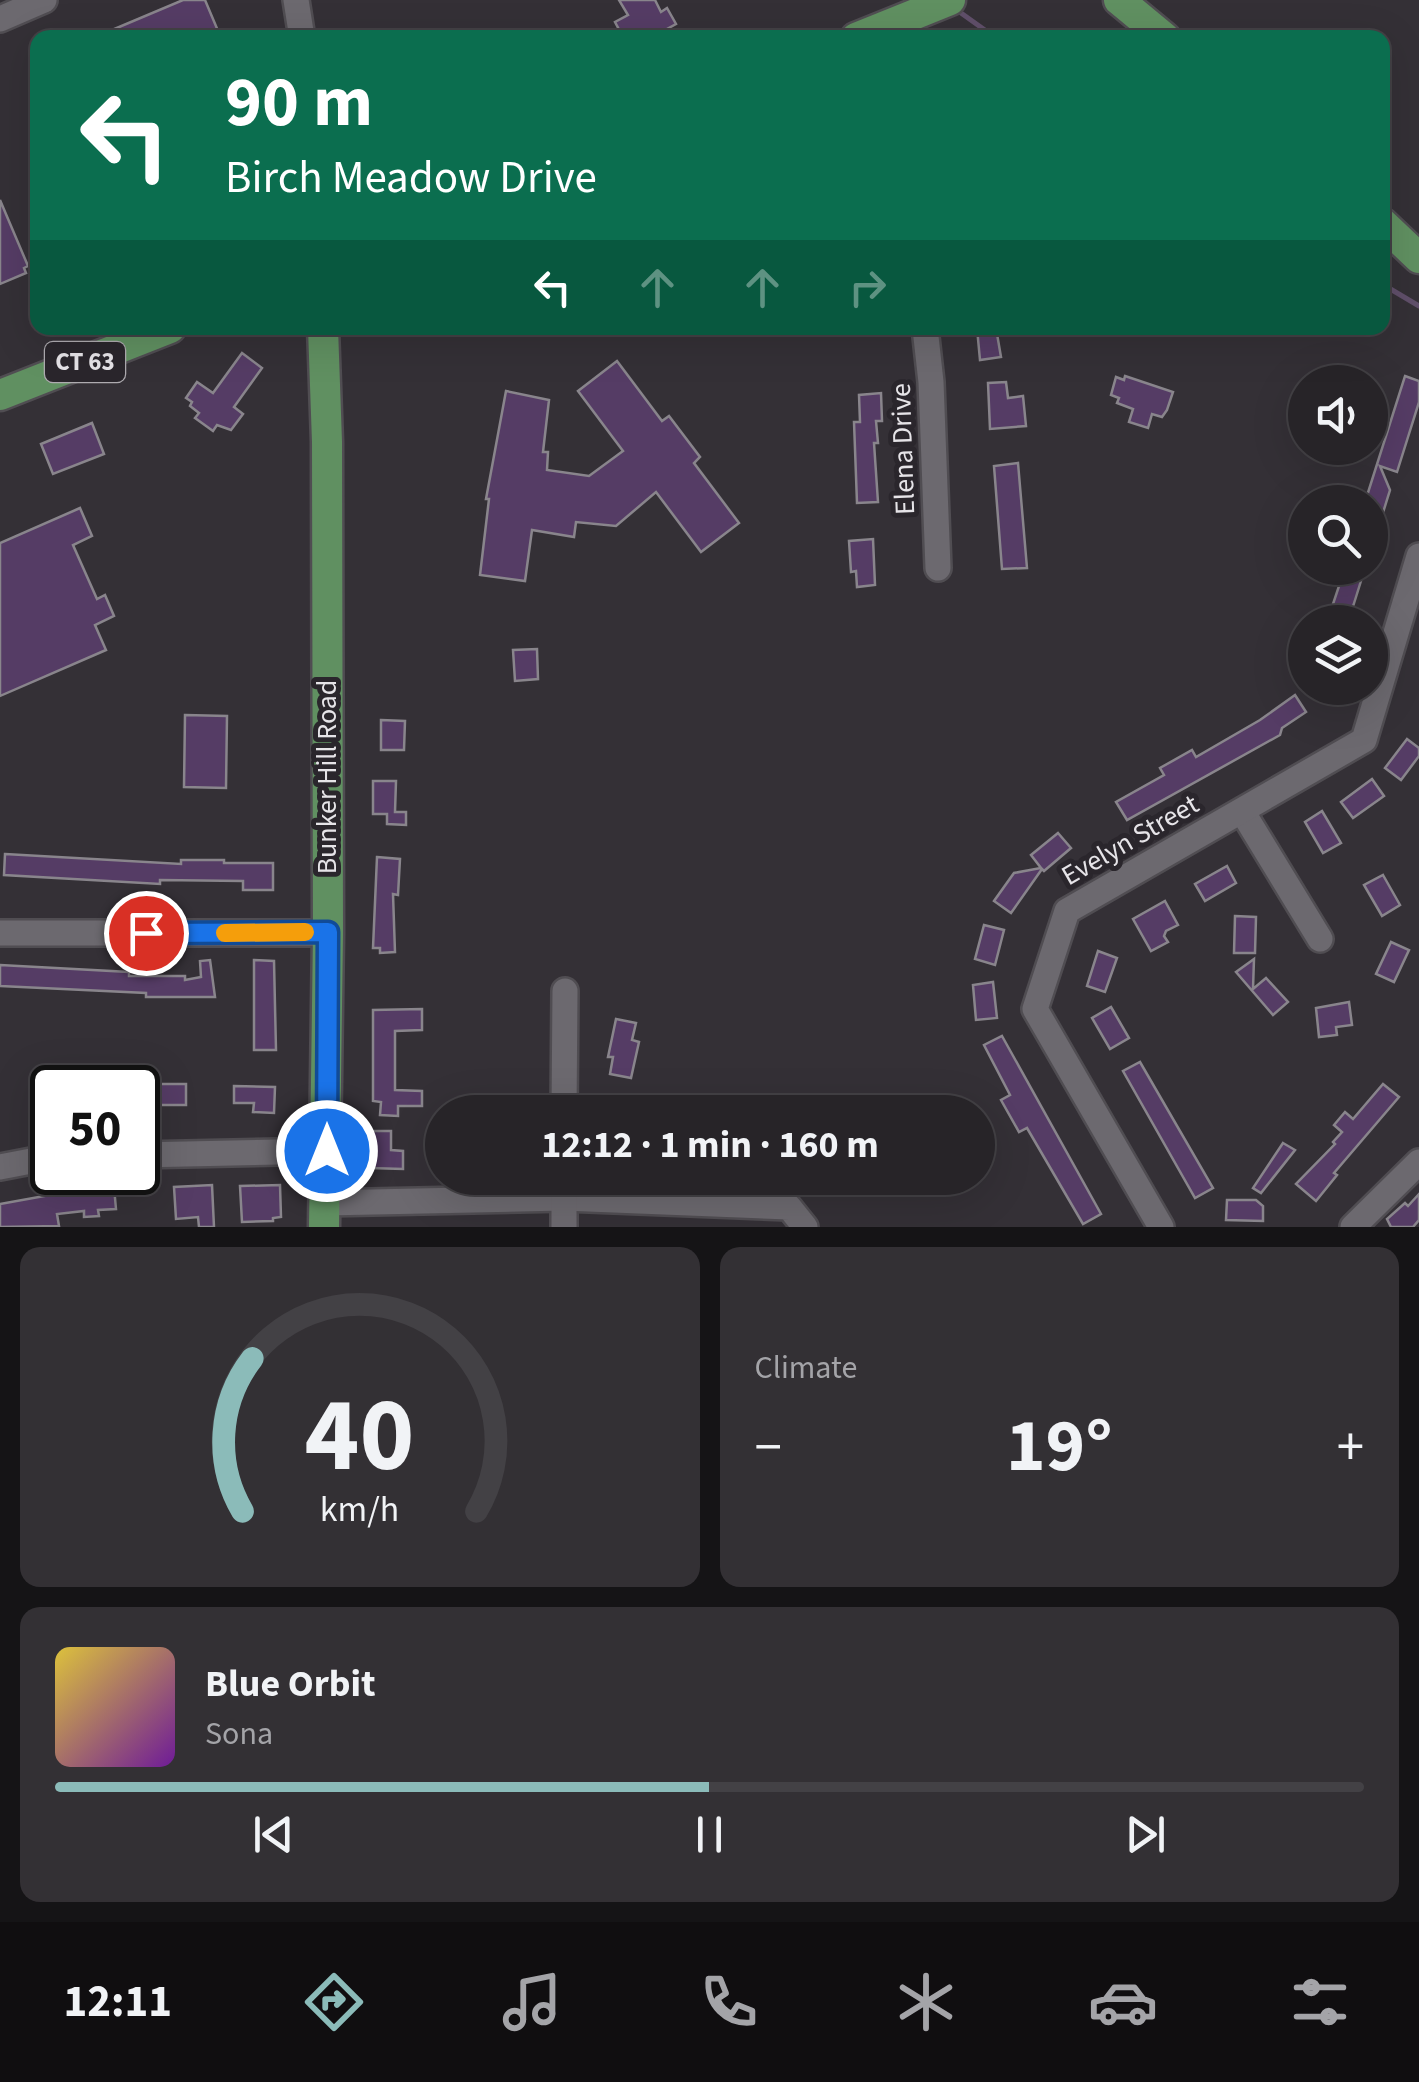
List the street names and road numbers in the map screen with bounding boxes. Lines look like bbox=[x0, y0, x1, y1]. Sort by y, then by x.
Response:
road number: CT 63 bbox=[45, 342, 125, 382]
street label: Elena Drive bbox=[881, 383, 925, 515]
street label: Bunker Hill Road bbox=[307, 680, 347, 874]
street label: Evelyn Street bbox=[1054, 784, 1207, 895]

